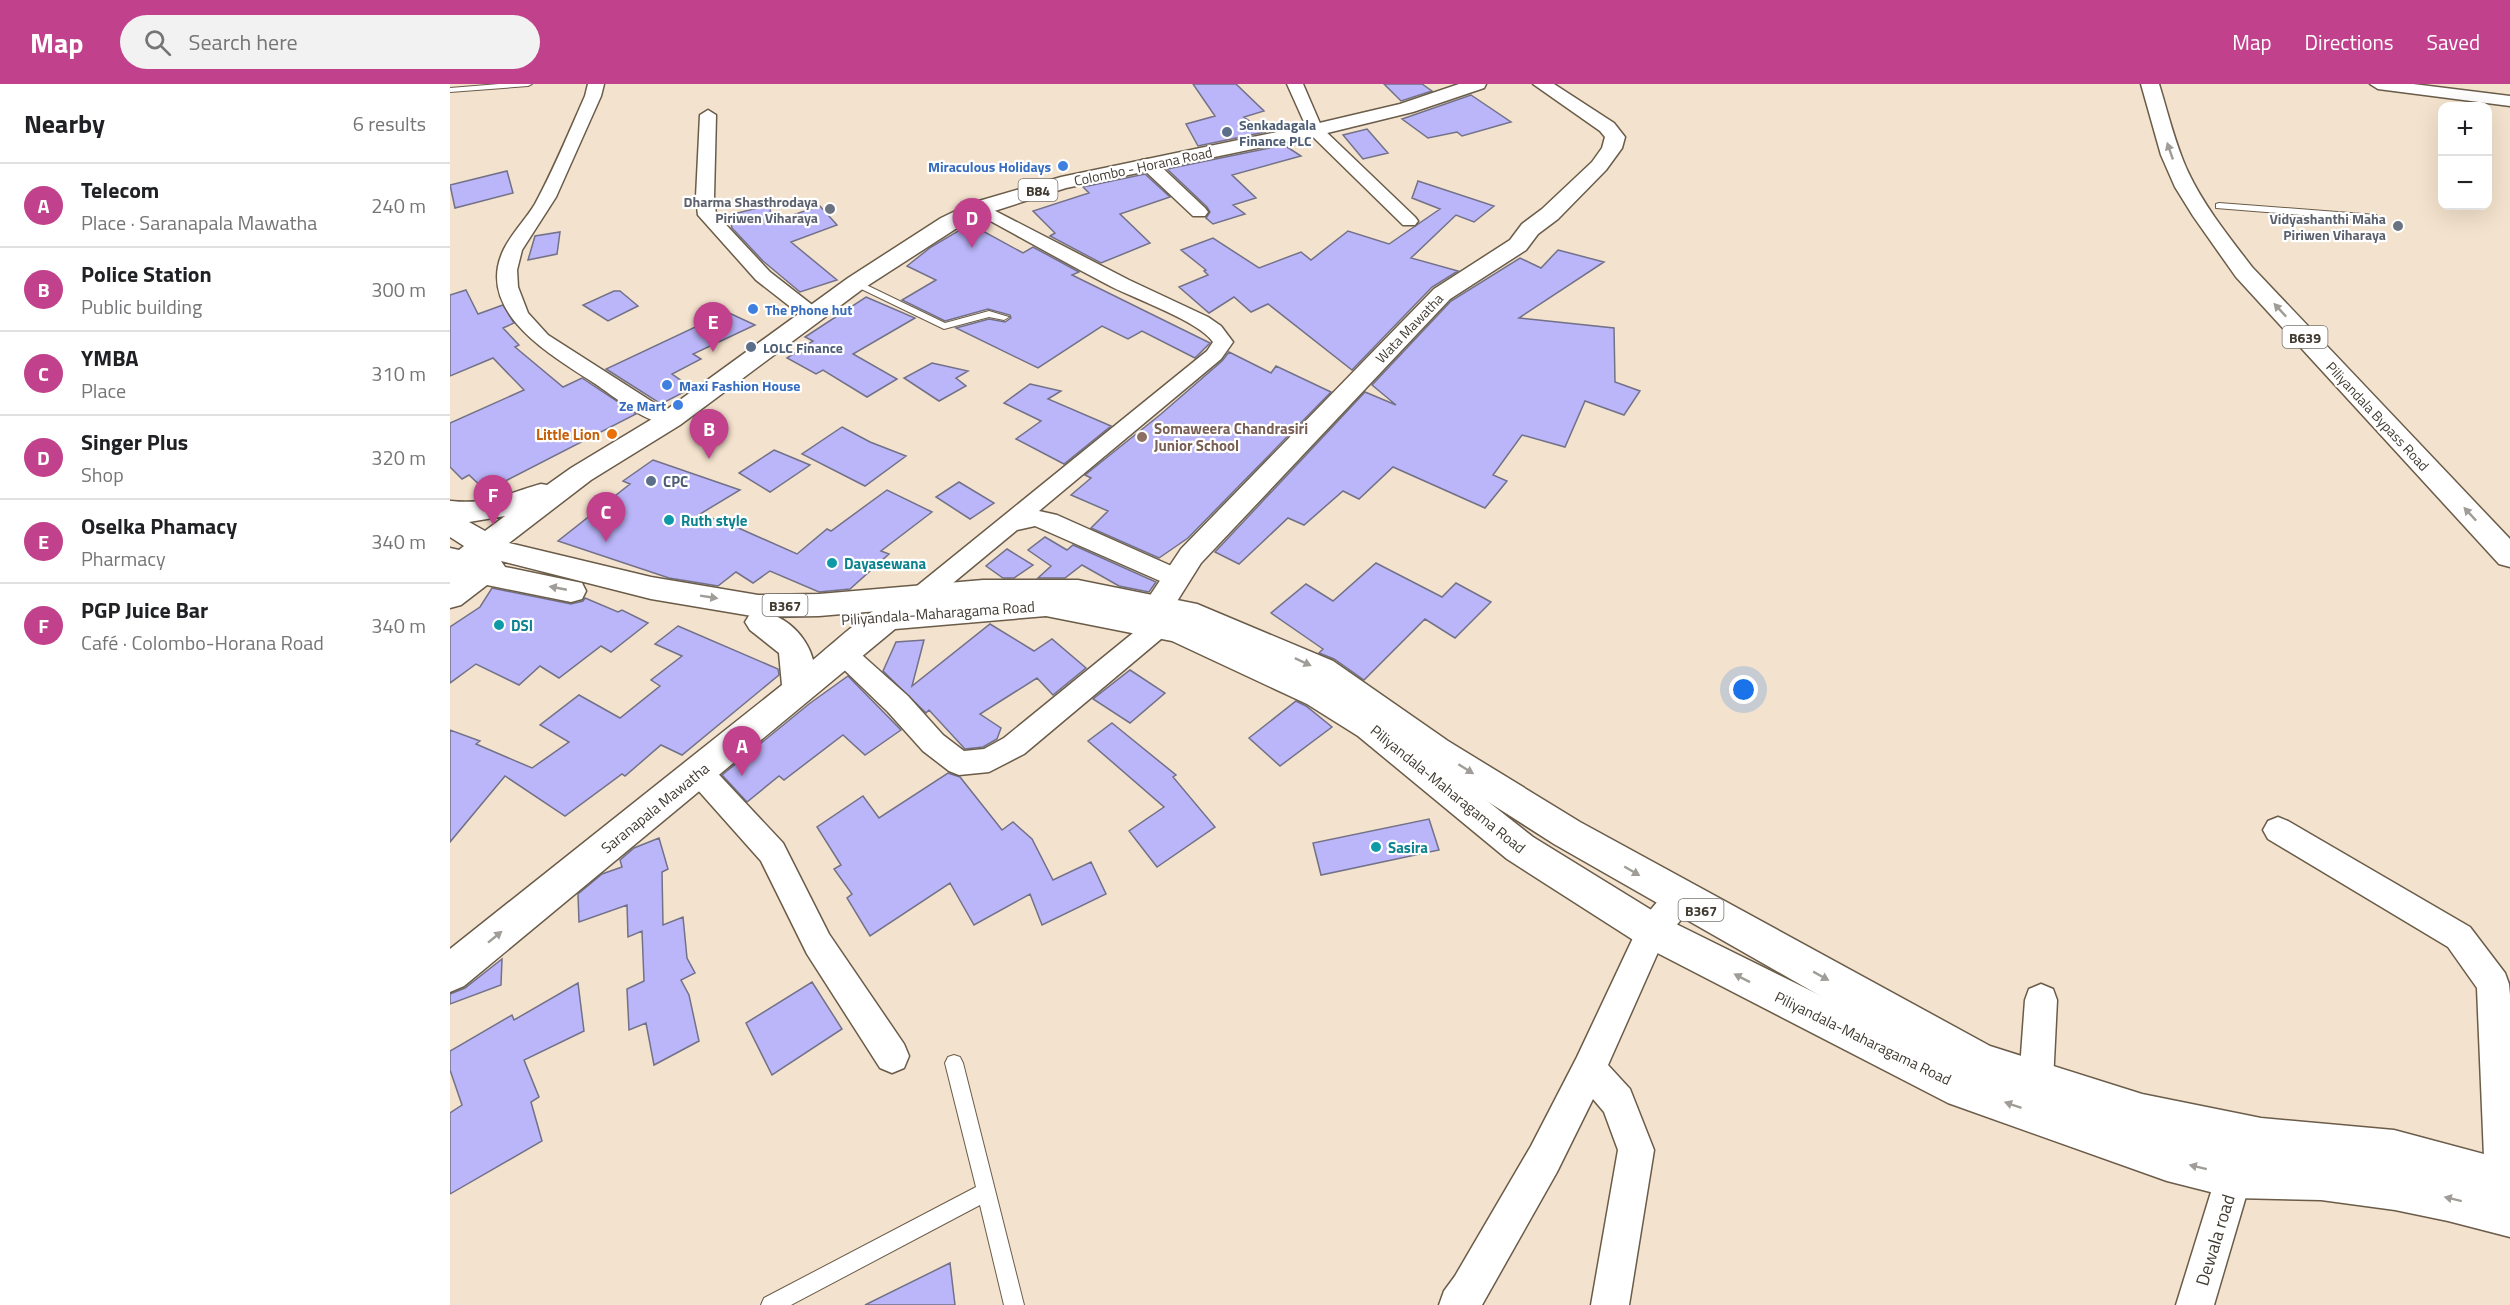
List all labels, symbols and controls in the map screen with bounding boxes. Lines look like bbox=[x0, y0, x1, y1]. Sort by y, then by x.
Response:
search box bbox=[120, 15, 540, 69]
text: Map bbox=[30, 21, 84, 64]
text: Search here bbox=[189, 25, 298, 59]
icon: search bbox=[141, 26, 174, 59]
text: Map bbox=[2232, 26, 2272, 58]
text: Directions bbox=[2305, 26, 2394, 58]
text: Saved bbox=[2427, 26, 2480, 58]
map controls bbox=[2438, 102, 2492, 210]
button: + bbox=[2438, 102, 2492, 156]
text: Nearby bbox=[24, 104, 105, 143]
text: 6 results bbox=[353, 108, 426, 139]
place label: Senkadagala Finance PLC bbox=[1239, 114, 1316, 151]
marker: Senkadagala Finance PLC bbox=[1220, 125, 1234, 139]
street label: Colombo - Horana Road bbox=[1072, 141, 1214, 191]
one-way arrow bbox=[2165, 142, 2175, 160]
place label: Miraculous Holidays bbox=[928, 156, 1051, 177]
button: − bbox=[2438, 156, 2492, 210]
marker: Miraculous Holidays bbox=[1056, 159, 1070, 173]
text: Telecom bbox=[81, 173, 159, 207]
road number: B84 bbox=[1018, 179, 1058, 201]
text: A bbox=[37, 190, 50, 221]
text: 240 m bbox=[371, 190, 426, 221]
place label: Dharma Shasthrodaya Piriwen Viharaya bbox=[684, 191, 818, 228]
pin: D bbox=[952, 198, 992, 248]
marker: Dharma Shasthrodaya Piriwen Viharaya bbox=[823, 202, 837, 216]
text: Place · Saranapala Mawatha bbox=[81, 207, 317, 238]
place label: Vidyashanthi Maha Piriwen Viharaya bbox=[2269, 208, 2386, 245]
marker: Vidyashanthi Maha Piriwen Viharaya bbox=[2391, 219, 2405, 233]
text: Police Station bbox=[81, 257, 212, 291]
text: B bbox=[37, 274, 50, 305]
text: 300 m bbox=[371, 274, 426, 305]
street label: Wata Mawatha bbox=[1370, 288, 1448, 368]
text: Public building bbox=[81, 291, 202, 322]
place label: The Phone hut bbox=[765, 299, 852, 320]
pin: E bbox=[694, 302, 732, 352]
marker: The Phone hut bbox=[746, 302, 760, 316]
one-way arrow bbox=[2274, 303, 2287, 318]
road number: B639 bbox=[2282, 326, 2328, 348]
place label: LOLC Finance bbox=[763, 337, 843, 358]
marker: LOLC Finance bbox=[744, 340, 758, 354]
text: YMBA bbox=[81, 341, 139, 375]
street label: Piliyandala Bypass Road bbox=[2322, 357, 2434, 475]
text: C bbox=[38, 358, 49, 389]
text: 310 m bbox=[371, 358, 426, 389]
text: Place bbox=[81, 375, 126, 406]
place label: Maxi Fashion House bbox=[679, 375, 800, 396]
marker: Maxi Fashion House bbox=[660, 378, 674, 392]
place label: Ze Mart bbox=[619, 395, 666, 416]
marker: Ze Mart bbox=[671, 398, 685, 412]
pin: B bbox=[690, 410, 728, 459]
place label: Somaweera Chandrasiri Junior School bbox=[1154, 417, 1308, 457]
place label: Little Lion bbox=[536, 423, 600, 446]
text: Singer Plus bbox=[81, 425, 188, 459]
marker: Little Lion bbox=[605, 427, 619, 441]
marker: Somaweera Chandrasiri Junior School bbox=[1135, 430, 1149, 444]
text: D bbox=[37, 442, 50, 473]
text: 320 m bbox=[371, 442, 426, 473]
text: Shop bbox=[81, 459, 124, 490]
place label: CPC bbox=[663, 470, 688, 493]
marker: CPC bbox=[644, 474, 658, 488]
pin: F bbox=[474, 476, 513, 525]
pin: C bbox=[586, 492, 626, 542]
one-way arrow bbox=[2464, 507, 2477, 522]
text: Oselka Phamacy bbox=[81, 509, 237, 543]
place label: Ruth style bbox=[681, 509, 748, 532]
marker: Ruth style bbox=[662, 513, 676, 527]
text: E bbox=[38, 526, 49, 557]
text: 340 m bbox=[371, 526, 426, 557]
text: Pharmacy bbox=[81, 543, 166, 574]
place label: Dayasewana bbox=[844, 552, 926, 575]
marker: Dayasewana bbox=[825, 556, 839, 570]
one-way arrow bbox=[548, 583, 567, 592]
text: PGP Juice Bar bbox=[81, 593, 208, 627]
one-way arrow bbox=[699, 593, 718, 602]
road number: B367 bbox=[762, 594, 808, 616]
street label: Piliyandala-Maharagama Road bbox=[840, 595, 1036, 631]
text: F bbox=[38, 610, 49, 641]
text: 340 m bbox=[371, 610, 426, 641]
place label: DSI bbox=[511, 614, 533, 637]
marker: DSI bbox=[492, 618, 506, 632]
text: Café · Colombo-Horana Road bbox=[81, 627, 324, 658]
one-way arrow bbox=[1295, 657, 1312, 666]
your location bbox=[1729, 675, 1758, 704]
street label: Piliyandala-Maharagama Road bbox=[1365, 719, 1531, 859]
pin: A bbox=[722, 726, 762, 776]
street label: Saranapala Mawatha bbox=[596, 757, 714, 859]
one-way arrow bbox=[1458, 764, 1474, 775]
place label: Sasira bbox=[1388, 836, 1428, 859]
marker: Sasira bbox=[1369, 840, 1383, 854]
one-way arrow bbox=[1624, 865, 1640, 876]
road number: B367 bbox=[1678, 899, 1724, 921]
one-way arrow bbox=[488, 931, 503, 943]
one-way arrow bbox=[1812, 971, 1829, 981]
one-way arrow bbox=[1734, 973, 1751, 982]
street label: Piliyandala-Maharagama Road bbox=[1771, 985, 1955, 1091]
one-way arrow bbox=[2004, 1100, 2022, 1110]
one-way arrow bbox=[2189, 1161, 2208, 1171]
street label: Dewala road bbox=[2188, 1191, 2242, 1289]
one-way arrow bbox=[2444, 1194, 2463, 1204]

